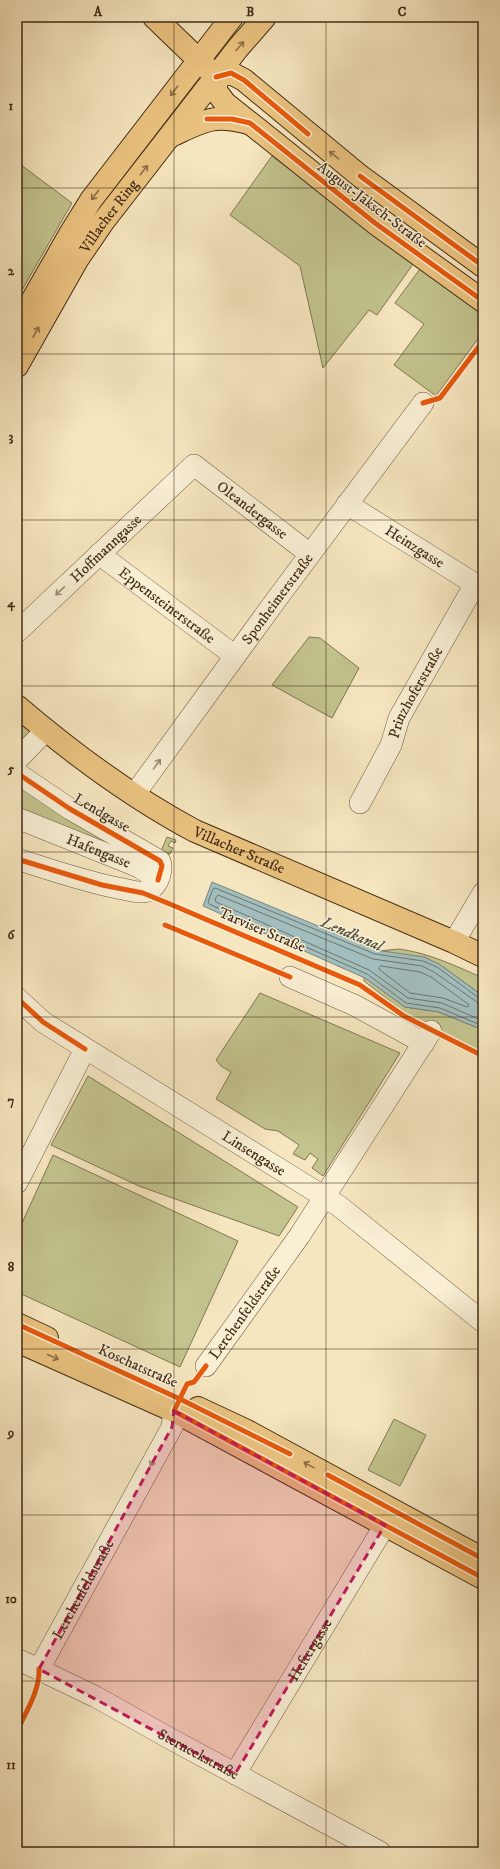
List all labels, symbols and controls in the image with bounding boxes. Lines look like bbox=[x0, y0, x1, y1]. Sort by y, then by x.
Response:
text: A bbox=[93, 4, 103, 20]
text: B bbox=[246, 4, 254, 20]
text: C bbox=[398, 4, 407, 20]
one-way arrow bbox=[235, 41, 244, 52]
one-way arrow bbox=[169, 86, 178, 97]
text: 1 bbox=[9, 98, 14, 114]
one-way arrow bbox=[329, 151, 340, 160]
street label: August-Jaksch-Straße bbox=[314, 158, 430, 252]
one-way arrow bbox=[140, 164, 148, 175]
street label: Villacher Ring bbox=[75, 175, 143, 257]
one-way arrow bbox=[91, 189, 99, 200]
text: 2 bbox=[8, 263, 15, 279]
one-way arrow bbox=[33, 326, 40, 338]
text: 3 bbox=[9, 429, 14, 445]
street label: Oleandergasse bbox=[213, 477, 292, 543]
street label: Hoffmanngasse bbox=[66, 510, 145, 587]
street label: Heinzgasse bbox=[381, 521, 448, 572]
street label: Sponheimerstraße bbox=[237, 549, 317, 648]
street label: Eppensteinerstraße bbox=[115, 562, 219, 648]
one-way arrow bbox=[55, 586, 65, 596]
text: 4 bbox=[6, 595, 15, 612]
street label: Prinzhoferstraße bbox=[384, 643, 447, 740]
one-way arrow bbox=[153, 758, 161, 769]
text: 5 bbox=[7, 761, 15, 777]
street label: Lendgasse bbox=[70, 789, 134, 837]
street label: Villacher Straße bbox=[190, 822, 288, 878]
street label: Hafengasse bbox=[64, 829, 134, 872]
street label: Tarviser Straße bbox=[216, 903, 308, 957]
water label: Lendkanal bbox=[317, 912, 388, 957]
text: 6 bbox=[8, 927, 16, 943]
text: 7 bbox=[8, 1093, 15, 1109]
street label: Linsengasse bbox=[219, 1126, 290, 1180]
text: 8 bbox=[8, 1259, 15, 1275]
street label: Lerchenfeldstraße bbox=[204, 1262, 285, 1363]
street label: Koschatstraße bbox=[95, 1340, 181, 1392]
one-way arrow bbox=[46, 1353, 58, 1361]
text: 9 bbox=[7, 1425, 14, 1441]
one-way arrow bbox=[149, 1455, 157, 1467]
one-way arrow bbox=[303, 1461, 315, 1468]
street label: Lerchenfeldstraße bbox=[48, 1536, 118, 1642]
text: 10 bbox=[5, 1591, 17, 1607]
street label: Heftergasse bbox=[284, 1615, 336, 1685]
street label: Sterneckstraße bbox=[155, 1724, 242, 1784]
text: 11 bbox=[6, 1757, 16, 1773]

